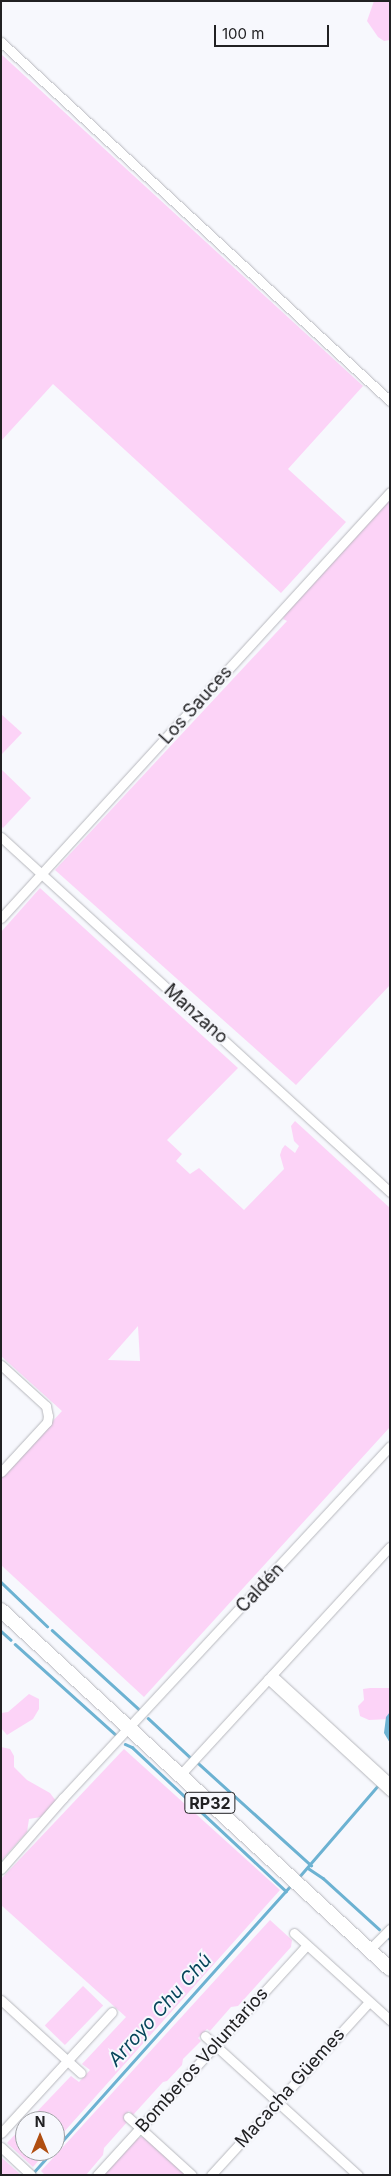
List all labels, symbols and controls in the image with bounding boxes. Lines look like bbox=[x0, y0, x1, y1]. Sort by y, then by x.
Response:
scale bar bbox=[216, 15, 331, 47]
text: 100 m bbox=[222, 24, 264, 43]
street label: Los Sauces bbox=[155, 661, 237, 749]
street label: Manzano bbox=[160, 980, 232, 1048]
street label: Caldén bbox=[232, 1559, 288, 1617]
road number: RP32 bbox=[184, 1790, 236, 1816]
water label: Arroyo Chu Chú bbox=[104, 1949, 216, 2071]
street label: Bomberos Voluntarios bbox=[131, 1983, 273, 2137]
street label: Macacha Güemes bbox=[231, 2024, 349, 2152]
north arrow bbox=[15, 2111, 65, 2161]
text: N bbox=[35, 2113, 45, 2130]

